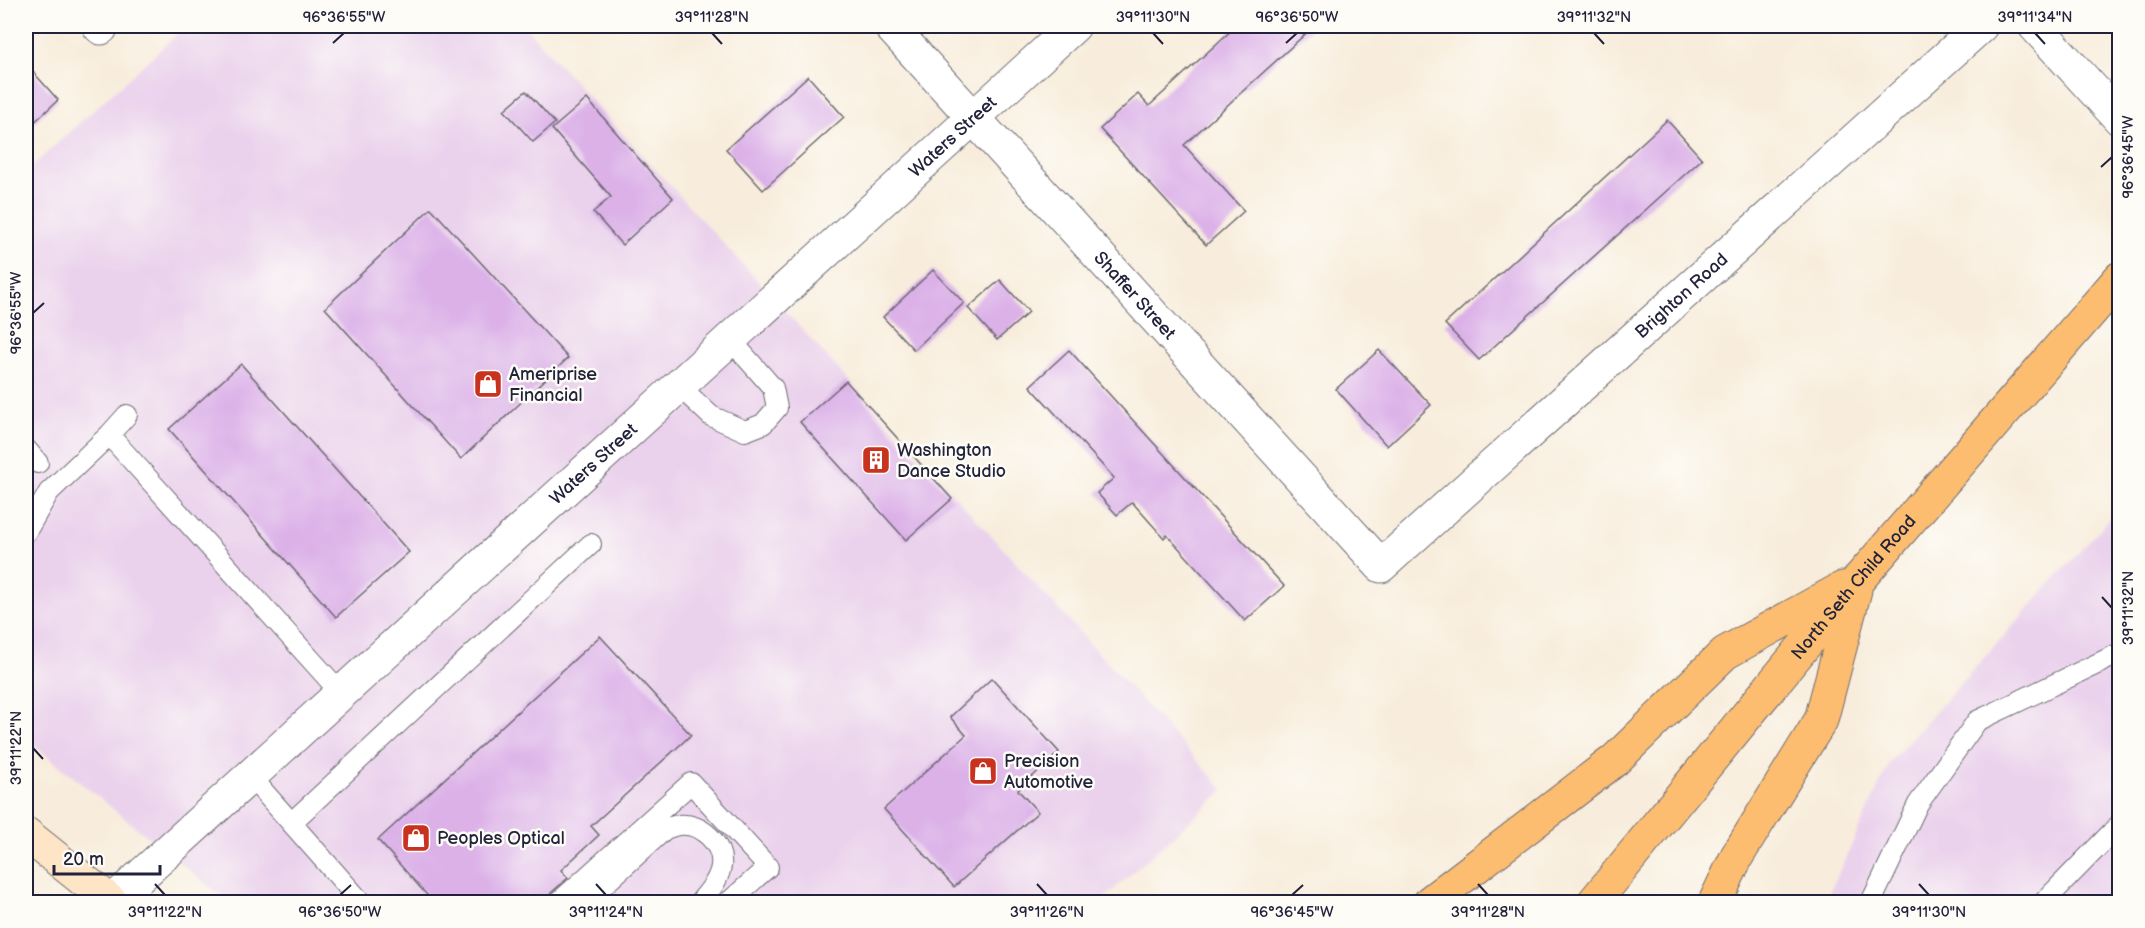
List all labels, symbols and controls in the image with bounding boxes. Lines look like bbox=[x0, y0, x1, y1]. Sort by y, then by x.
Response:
text: 96°36'55"W bbox=[303, 8, 386, 27]
text: 39°11'28"N bbox=[675, 8, 749, 27]
text: 39°11'30"N bbox=[1116, 8, 1190, 27]
text: 96°36'50"W bbox=[1256, 8, 1339, 27]
text: 39°11'32"N bbox=[1557, 8, 1631, 27]
text: 39°11'34"N bbox=[1997, 8, 2073, 27]
street label: Waters Street bbox=[905, 91, 1001, 181]
text: 96°36'45"W bbox=[2119, 115, 2138, 199]
street label: Shaffer Street bbox=[1090, 247, 1180, 344]
street label: Brighton Road bbox=[1631, 249, 1732, 343]
text: 96°36'55"W bbox=[7, 271, 26, 354]
place label: Ameriprise Financial bbox=[509, 364, 597, 406]
shop icon: Ameriprise Financial bbox=[472, 368, 504, 400]
street label: Waters Street bbox=[545, 418, 642, 509]
place label: Washington Dance Studio bbox=[897, 440, 1006, 482]
building icon: Washington Dance Studio bbox=[860, 444, 892, 476]
street label: North Seth Child Road bbox=[1787, 511, 1920, 664]
text: 39°11'32"N bbox=[2119, 571, 2138, 645]
text: 39°11'22"N bbox=[7, 711, 26, 785]
place label: Precision Automotive bbox=[1004, 751, 1093, 793]
shop icon: Precision Automotive bbox=[967, 755, 999, 787]
shop icon: Peoples Optical bbox=[400, 822, 432, 854]
place label: Peoples Optical bbox=[437, 828, 565, 849]
scale bar bbox=[54, 838, 160, 876]
text: 20 m bbox=[63, 849, 104, 870]
text: 39°11'22"N bbox=[128, 903, 202, 922]
text: 96°36'50"W bbox=[299, 903, 382, 922]
text: 39°11'24"N bbox=[569, 903, 643, 922]
text: 39°11'26"N bbox=[1010, 903, 1084, 922]
text: 96°36'45"W bbox=[1250, 903, 1334, 922]
text: 39°11'28"N bbox=[1451, 903, 1525, 922]
text: 39°11'30"N bbox=[1892, 903, 1966, 922]

